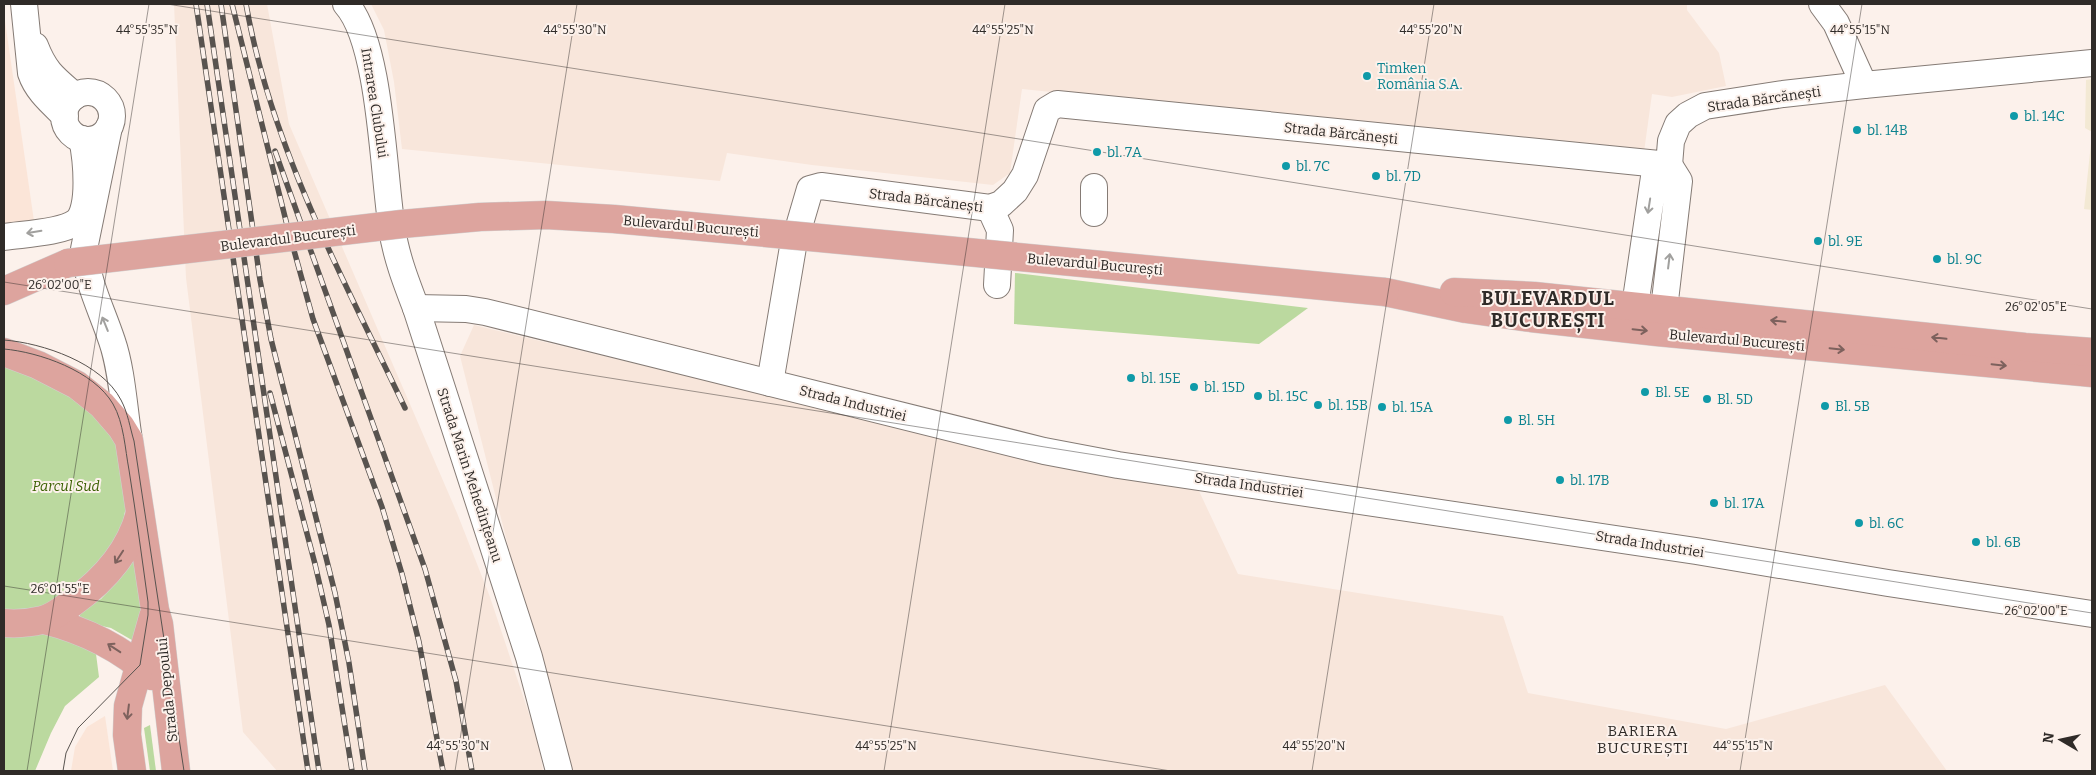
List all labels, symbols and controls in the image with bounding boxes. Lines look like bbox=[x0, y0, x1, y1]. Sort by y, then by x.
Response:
text: 44°55'35"N bbox=[116, 23, 178, 37]
text: 44°55'30"N bbox=[543, 23, 607, 37]
text: 44°55'25"N bbox=[972, 23, 1034, 37]
text: 44°55'20"N bbox=[1400, 23, 1463, 37]
text: 44°55'15"N bbox=[1830, 23, 1890, 37]
street label: Intrarea Clubului bbox=[357, 47, 392, 159]
place label: Timken România S.A. bbox=[1377, 60, 1462, 93]
marker: Timken România S.A. bbox=[1361, 70, 1373, 82]
street label: Strada Bărcănești bbox=[1706, 83, 1822, 117]
place label: bl. 14C bbox=[2024, 108, 2065, 125]
marker: bl. 14C bbox=[2008, 110, 2020, 122]
street label: Strada Bărcănești bbox=[1283, 119, 1399, 149]
place label: bl. 14B bbox=[1867, 122, 1908, 139]
marker: bl. 14B bbox=[1851, 124, 1863, 136]
place label: bl. 7A bbox=[1107, 144, 1142, 161]
marker: bl. 7A bbox=[1091, 146, 1103, 158]
place label: bl. 7C bbox=[1296, 158, 1330, 175]
marker: bl. 7C bbox=[1280, 160, 1292, 172]
place label: bl. 7D bbox=[1386, 168, 1421, 185]
marker: bl. 7D bbox=[1370, 170, 1382, 182]
street label: Strada Bărcănești bbox=[868, 185, 984, 217]
one-way arrow bbox=[1644, 198, 1654, 214]
street label: Bulevardul București bbox=[622, 212, 759, 242]
street label: Bulevardul București bbox=[220, 222, 357, 256]
one-way arrow bbox=[26, 228, 42, 238]
place label: bl. 9E bbox=[1828, 233, 1863, 250]
marker: bl. 9E bbox=[1812, 235, 1824, 247]
street label: Bulevardul București bbox=[1026, 250, 1163, 280]
place label: bl. 9C bbox=[1947, 251, 1982, 268]
one-way arrow bbox=[1665, 253, 1675, 269]
marker: bl. 9C bbox=[1931, 253, 1943, 265]
text: 26°02'00"E bbox=[29, 278, 92, 292]
district label: BULEVARDUL BUCUREȘTI bbox=[1481, 287, 1615, 334]
text: 26°02'05"E bbox=[2005, 300, 2067, 314]
one-way arrow bbox=[1770, 316, 1786, 326]
one-way arrow bbox=[100, 317, 109, 332]
one-way arrow bbox=[1632, 325, 1648, 335]
street label: Bulevardul București bbox=[1668, 326, 1805, 356]
one-way arrow bbox=[1931, 333, 1947, 343]
one-way arrow bbox=[1829, 344, 1845, 354]
one-way arrow bbox=[1990, 360, 2006, 370]
place label: bl. 15E bbox=[1141, 370, 1181, 387]
marker: bl. 15E bbox=[1125, 372, 1137, 384]
place label: bl. 15D bbox=[1204, 379, 1245, 396]
marker: bl. 15D bbox=[1188, 381, 1200, 393]
street label: Strada Industriei bbox=[798, 382, 908, 425]
place label: Bl. 5E bbox=[1655, 384, 1690, 401]
street label: Strada Marin Mehedințeanu bbox=[432, 386, 506, 565]
marker: Bl. 5E bbox=[1639, 386, 1651, 398]
place label: bl. 15C bbox=[1268, 388, 1308, 405]
marker: bl. 15C bbox=[1252, 390, 1264, 402]
place label: Bl. 5D bbox=[1717, 391, 1753, 408]
marker: Bl. 5D bbox=[1701, 393, 1713, 405]
place label: bl. 15B bbox=[1328, 397, 1368, 414]
place label: Bl. 5B bbox=[1835, 398, 1870, 415]
marker: bl. 15B bbox=[1312, 399, 1324, 411]
place label: bl. 15A bbox=[1392, 399, 1433, 416]
marker: Bl. 5B bbox=[1819, 400, 1831, 412]
marker: bl. 15A bbox=[1376, 401, 1388, 413]
place label: Bl. 5H bbox=[1518, 412, 1555, 429]
marker: Bl. 5H bbox=[1502, 414, 1514, 426]
street label: Strada Industriei bbox=[1193, 469, 1304, 502]
place label: bl. 17B bbox=[1570, 472, 1610, 489]
marker: bl. 17B bbox=[1554, 474, 1566, 486]
park label: Parcul Sud bbox=[32, 478, 100, 495]
place label: bl. 17A bbox=[1724, 495, 1764, 512]
marker: bl. 17A bbox=[1708, 497, 1720, 509]
place label: bl. 6C bbox=[1869, 515, 1904, 532]
marker: bl. 6C bbox=[1853, 517, 1865, 529]
street label: Strada Industriei bbox=[1594, 528, 1705, 561]
place label: bl. 6B bbox=[1986, 534, 2021, 551]
marker: bl. 6B bbox=[1970, 536, 1982, 548]
one-way arrow bbox=[114, 549, 124, 563]
text: 26°01'55"E bbox=[31, 582, 89, 596]
text: 26°02'00"E bbox=[2005, 604, 2068, 618]
street label: Strada Depoului bbox=[154, 637, 181, 743]
one-way arrow bbox=[107, 643, 121, 653]
one-way arrow bbox=[123, 704, 133, 720]
north arrow bbox=[2036, 715, 2086, 765]
district label: BARIERA BUCUREȘTI bbox=[1597, 722, 1689, 758]
text: N bbox=[2039, 731, 2058, 745]
text: 44°55'30"N bbox=[426, 739, 490, 753]
text: 44°55'25"N bbox=[855, 739, 917, 753]
text: 44°55'20"N bbox=[1283, 739, 1346, 753]
text: 44°55'15"N bbox=[1713, 739, 1773, 753]

